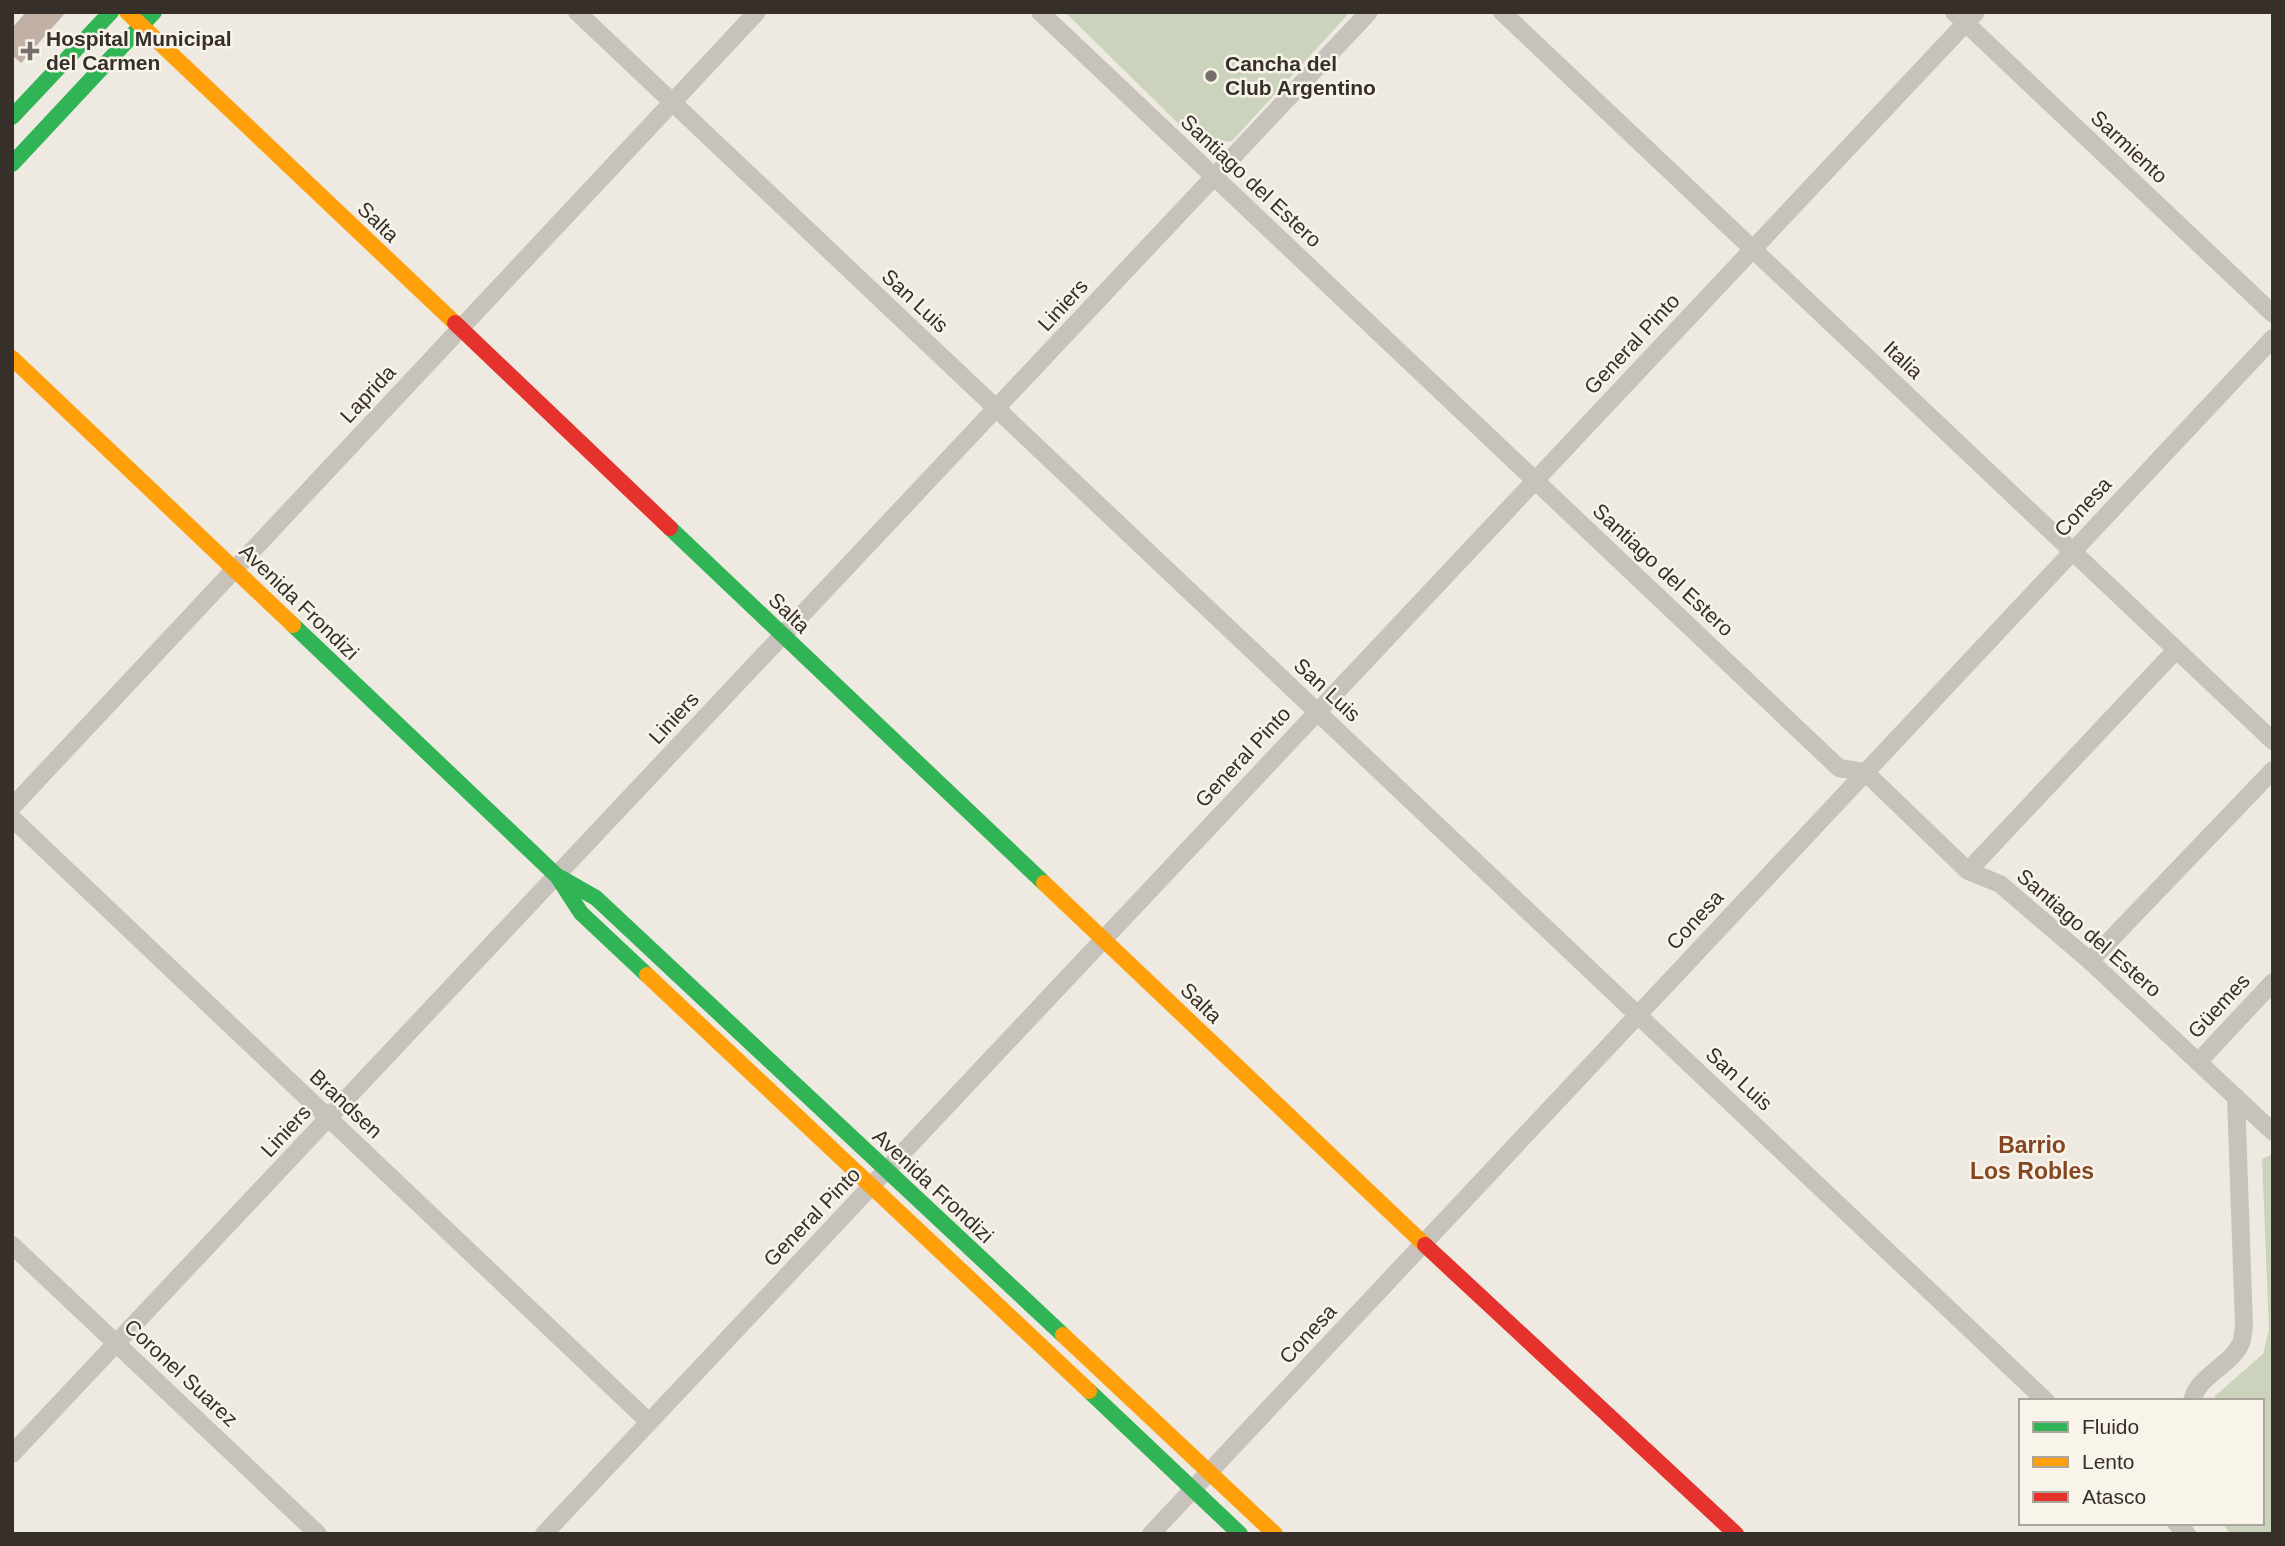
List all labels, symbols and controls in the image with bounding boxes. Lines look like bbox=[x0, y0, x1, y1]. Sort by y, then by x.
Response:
place label: Hospital Municipal del Carmen bbox=[46, 27, 232, 74]
marker: Hospital Municipal del Carmen bbox=[20, 41, 40, 61]
place label: Cancha del Club Argentino bbox=[1225, 52, 1376, 99]
marker: Cancha del Club Argentino bbox=[1203, 68, 1219, 84]
street label: Sarmiento bbox=[2086, 106, 2172, 188]
street label: Santiago del Estero bbox=[1176, 110, 1326, 252]
street label: Salta bbox=[353, 197, 404, 247]
street label: San Luis bbox=[878, 264, 953, 337]
street label: Liniers bbox=[1033, 274, 1092, 335]
street label: General Pinto bbox=[1579, 289, 1684, 398]
street label: Italia bbox=[1879, 336, 1928, 383]
street label: Laprida bbox=[335, 360, 400, 427]
street label: Conesa bbox=[2050, 472, 2116, 541]
street label: Santiago del Estero bbox=[1588, 499, 1738, 641]
street label: Avenida Frondizi bbox=[235, 539, 363, 664]
street label: Salta bbox=[764, 588, 815, 638]
street label: San Luis bbox=[1290, 653, 1365, 726]
street label: Liniers bbox=[644, 687, 703, 748]
street label: General Pinto bbox=[1190, 702, 1295, 811]
street label: Santiago del Estero bbox=[2013, 864, 2166, 1001]
street label: Conesa bbox=[1662, 885, 1728, 954]
street label: Güemes bbox=[2183, 969, 2254, 1043]
street label: Salta bbox=[1176, 978, 1227, 1028]
street label: San Luis bbox=[1702, 1042, 1777, 1115]
street label: Brandsen bbox=[306, 1065, 387, 1143]
street label: Liniers bbox=[256, 1100, 315, 1161]
street label: Avenida Frondizi bbox=[868, 1124, 998, 1247]
district label: Barrio Los Robles bbox=[1970, 1132, 2094, 1184]
street label: General Pinto bbox=[759, 1162, 865, 1271]
street label: Conesa bbox=[1275, 1299, 1341, 1368]
street label: Coronel Suarez bbox=[120, 1314, 243, 1431]
legend bbox=[2019, 1399, 2264, 1525]
text: Fluido bbox=[2082, 1415, 2139, 1438]
text: Lento bbox=[2082, 1450, 2135, 1473]
text: Atasco bbox=[2082, 1485, 2146, 1508]

